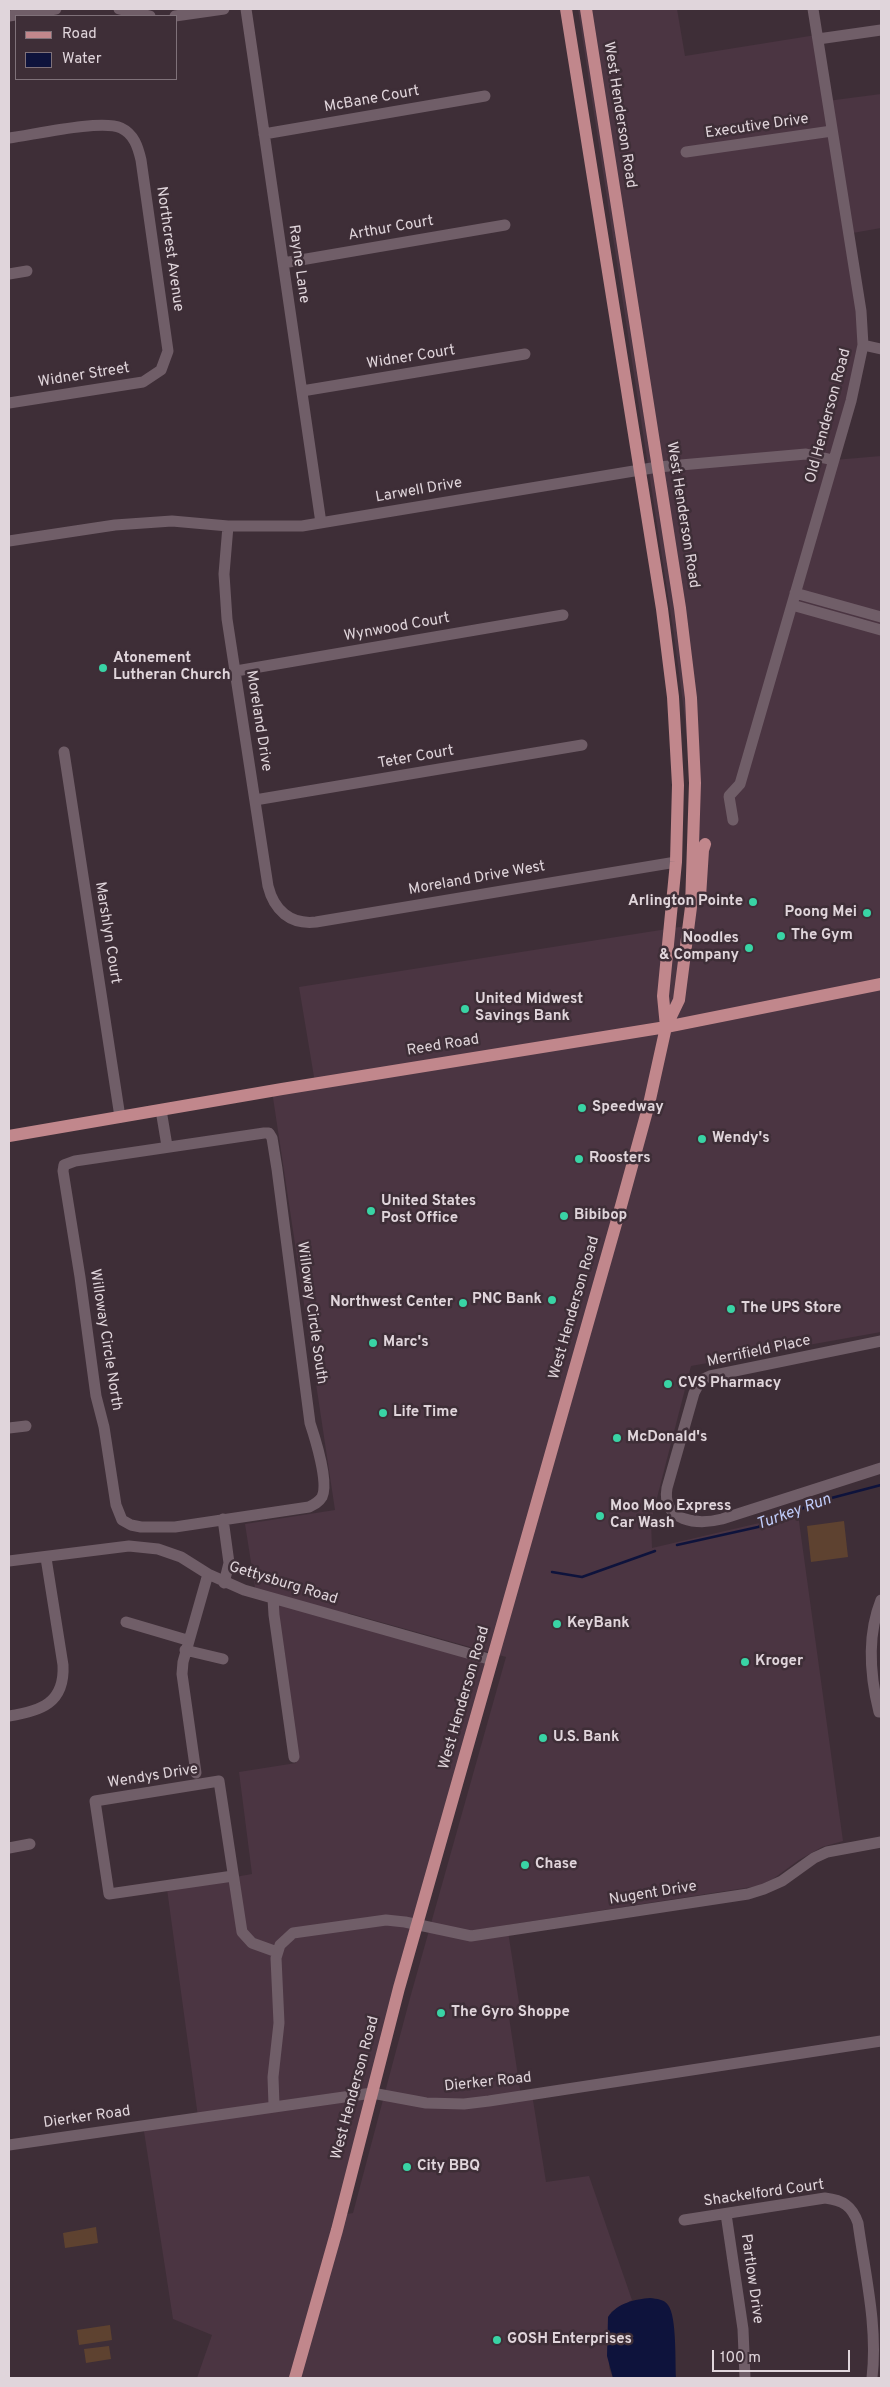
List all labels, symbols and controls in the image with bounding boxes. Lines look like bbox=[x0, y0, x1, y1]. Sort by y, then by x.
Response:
legend bbox=[15, 15, 178, 80]
text: Road bbox=[62, 25, 97, 44]
street label: West Henderson Road bbox=[599, 41, 639, 189]
text: Water bbox=[62, 50, 101, 69]
street label: McBane Court bbox=[323, 83, 421, 117]
street label: Executive Drive bbox=[704, 111, 810, 143]
street label: Northcrest Avenue bbox=[151, 185, 187, 313]
street label: Arthur Court bbox=[347, 213, 435, 245]
street label: Rayne Lane bbox=[284, 224, 312, 304]
street label: Widner Court bbox=[365, 342, 457, 374]
street label: Old Henderson Road bbox=[802, 347, 856, 485]
street label: Widner Street bbox=[37, 360, 131, 392]
street label: West Henderson Road bbox=[662, 441, 702, 589]
street label: Larwell Drive bbox=[374, 475, 464, 507]
street label: Wynwood Court bbox=[343, 610, 451, 646]
place label: Atonement Lutheran Church bbox=[113, 650, 231, 685]
marker: Atonement Lutheran Church bbox=[97, 662, 109, 674]
street label: Moreland Drive bbox=[241, 669, 275, 773]
street label: Teter Court bbox=[377, 742, 455, 774]
street label: Moreland Drive West bbox=[407, 858, 547, 900]
street label: Marshlyn Court bbox=[90, 881, 124, 985]
place label: Arlington Pointe bbox=[628, 893, 743, 911]
marker: Arlington Pointe bbox=[747, 896, 759, 908]
place label: Poong Mei bbox=[785, 904, 857, 922]
marker: Poong Mei bbox=[861, 907, 873, 919]
place label: The Gym bbox=[791, 927, 853, 945]
place label: Noodles & Company bbox=[659, 930, 739, 965]
marker: The Gym bbox=[775, 930, 787, 942]
marker: Noodles & Company bbox=[743, 942, 755, 954]
place label: United Midwest Savings Bank bbox=[475, 991, 583, 1026]
marker: United Midwest Savings Bank bbox=[459, 1003, 471, 1015]
street label: Reed Road bbox=[406, 1031, 480, 1061]
place label: Speedway bbox=[592, 1099, 664, 1117]
marker: Speedway bbox=[576, 1102, 588, 1114]
place label: Wendy's bbox=[712, 1130, 770, 1148]
marker: Wendy's bbox=[696, 1133, 708, 1145]
place label: Roosters bbox=[589, 1150, 651, 1168]
marker: Roosters bbox=[573, 1153, 585, 1165]
place label: United States Post Office bbox=[381, 1193, 476, 1228]
marker: United States Post Office bbox=[365, 1205, 377, 1217]
place label: Bibibop bbox=[574, 1207, 627, 1225]
marker: Bibibop bbox=[558, 1210, 570, 1222]
street label: West Henderson Road bbox=[546, 1234, 604, 1382]
street label: Willoway Circle South bbox=[292, 1241, 330, 1385]
street label: Willoway Circle North bbox=[85, 1268, 125, 1412]
place label: PNC Bank bbox=[472, 1291, 542, 1309]
place label: Northwest Center bbox=[330, 1294, 453, 1312]
marker: PNC Bank bbox=[546, 1294, 558, 1306]
marker: Northwest Center bbox=[457, 1297, 469, 1309]
place label: The UPS Store bbox=[741, 1300, 841, 1318]
marker: The UPS Store bbox=[725, 1303, 737, 1315]
street label: Merrifield Place bbox=[705, 1332, 813, 1372]
place label: Marc's bbox=[383, 1334, 429, 1352]
marker: Marc's bbox=[367, 1337, 379, 1349]
place label: CVS Pharmacy bbox=[678, 1375, 781, 1393]
marker: CVS Pharmacy bbox=[662, 1378, 674, 1390]
place label: Life Time bbox=[393, 1404, 458, 1422]
marker: Life Time bbox=[377, 1407, 389, 1419]
place label: McDonald's bbox=[627, 1429, 707, 1447]
marker: McDonald's bbox=[611, 1432, 623, 1444]
water label: Turkey Run bbox=[754, 1491, 834, 1535]
place label: Moo Moo Express Car Wash bbox=[610, 1498, 731, 1533]
marker: Moo Moo Express Car Wash bbox=[594, 1510, 606, 1522]
street label: Gettysburg Road bbox=[226, 1559, 340, 1609]
place label: KeyBank bbox=[567, 1615, 630, 1633]
marker: KeyBank bbox=[551, 1618, 563, 1630]
street label: West Henderson Road bbox=[436, 1624, 494, 1772]
place label: Kroger bbox=[755, 1653, 803, 1671]
marker: Kroger bbox=[739, 1656, 751, 1668]
place label: U.S. Bank bbox=[553, 1729, 619, 1747]
marker: U.S. Bank bbox=[537, 1732, 549, 1744]
street label: Wendys Drive bbox=[106, 1761, 200, 1793]
place label: Chase bbox=[535, 1856, 577, 1874]
marker: Chase bbox=[519, 1859, 531, 1871]
street label: Nugent Drive bbox=[608, 1878, 698, 1910]
place label: The Gyro Shoppe bbox=[451, 2004, 570, 2022]
marker: The Gyro Shoppe bbox=[435, 2007, 447, 2019]
street label: West Henderson Road bbox=[328, 2014, 384, 2162]
street label: Dierker Road bbox=[443, 2069, 533, 2097]
street label: Dierker Road bbox=[42, 2103, 132, 2133]
place label: City BBQ bbox=[417, 2158, 480, 2176]
marker: City BBQ bbox=[401, 2161, 413, 2173]
street label: Shackelford Court bbox=[703, 2177, 825, 2211]
street label: Partlow Drive bbox=[736, 2233, 766, 2325]
place label: GOSH Enterprises bbox=[507, 2331, 632, 2349]
marker: GOSH Enterprises bbox=[491, 2334, 503, 2346]
scale bar bbox=[715, 2340, 852, 2372]
text: 100 m bbox=[720, 2349, 761, 2368]

